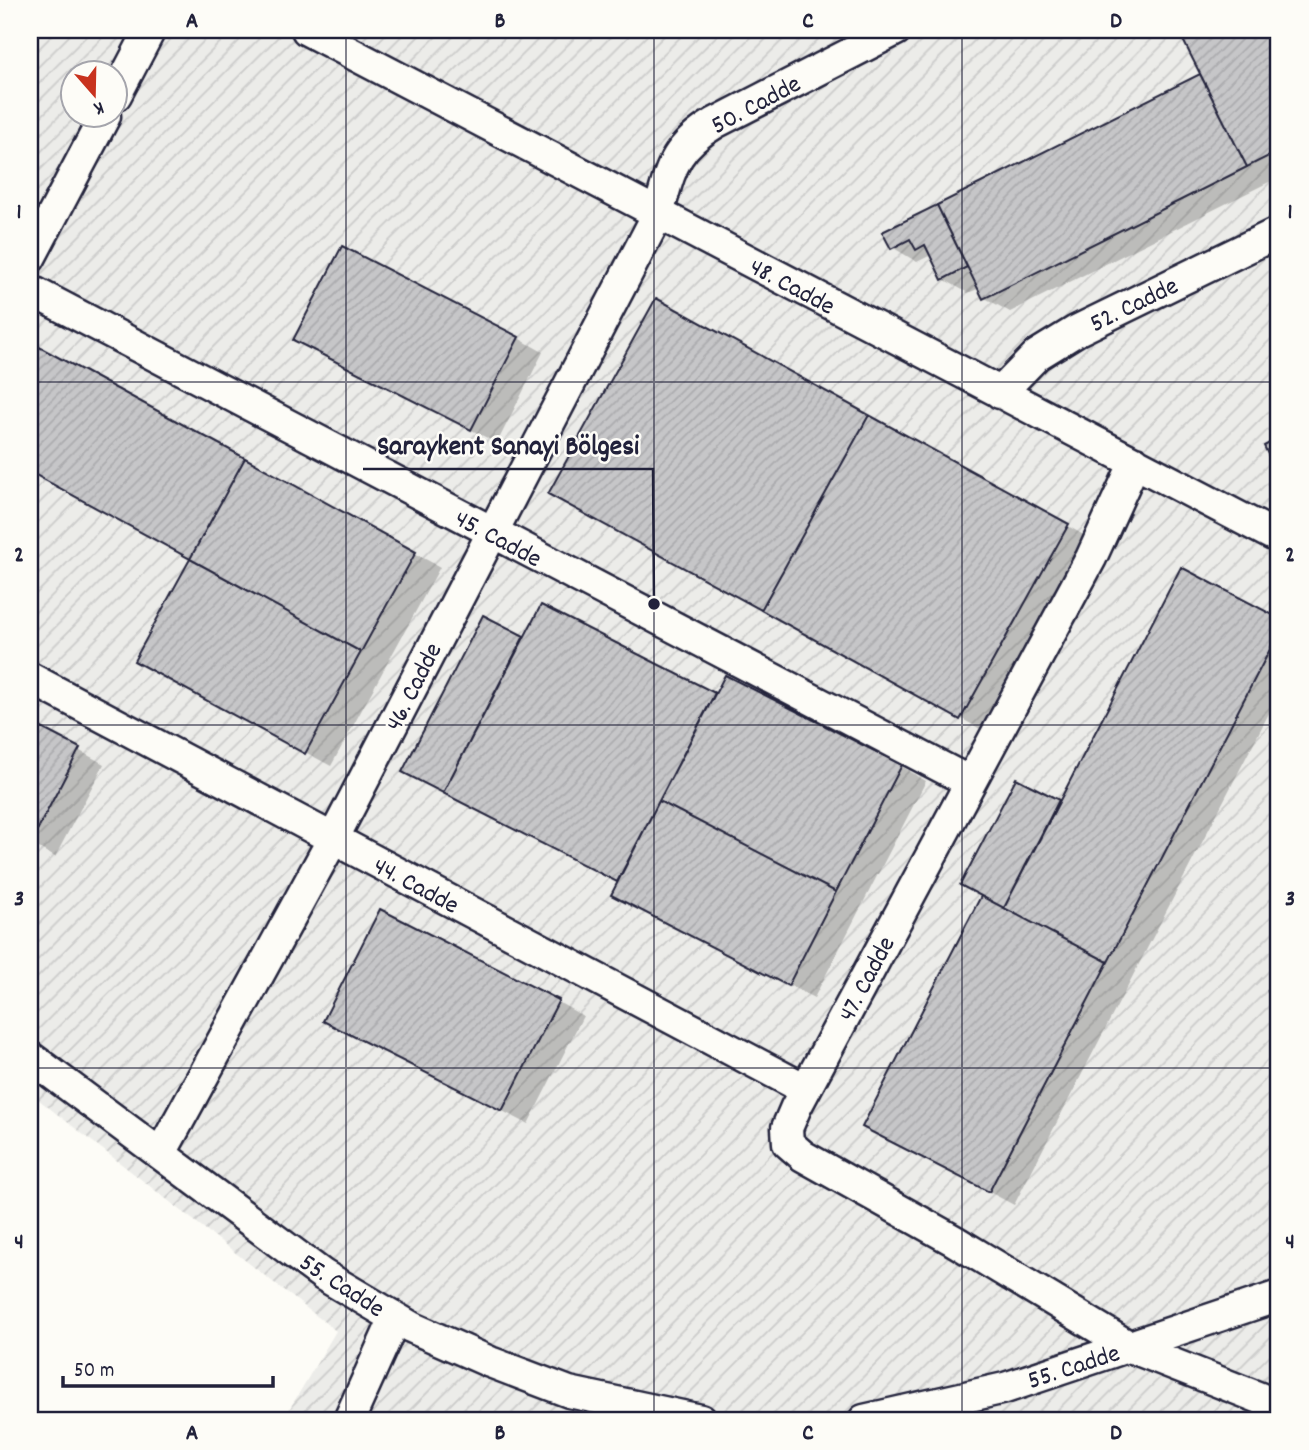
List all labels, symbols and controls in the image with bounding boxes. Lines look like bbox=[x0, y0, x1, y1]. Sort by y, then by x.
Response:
text: A bbox=[186, 6, 198, 39]
text: B bbox=[495, 6, 506, 39]
text: C bbox=[802, 6, 814, 39]
text: D bbox=[1110, 6, 1122, 39]
north arrow bbox=[60, 60, 130, 130]
street label: 50. Cadde bbox=[705, 67, 808, 145]
text: K bbox=[90, 92, 107, 121]
text: 1 bbox=[16, 197, 22, 230]
text: 1 bbox=[1287, 197, 1293, 230]
street label: 48. Cadde bbox=[742, 250, 841, 326]
street label: 52. Cadde bbox=[1084, 269, 1185, 343]
callout: Saraykent Sanayi Bölgesi bbox=[363, 420, 653, 469]
text: Saraykent Sanayi Bölgesi bbox=[377, 429, 639, 469]
street label: 45. Cadde bbox=[447, 502, 548, 578]
text: 2 bbox=[14, 540, 24, 573]
text: 2 bbox=[1285, 540, 1295, 573]
street label: 46. Cadde bbox=[377, 637, 453, 738]
street label: 44. Cadde bbox=[366, 849, 465, 925]
text: 3 bbox=[14, 884, 24, 917]
text: 3 bbox=[1285, 884, 1295, 917]
street label: 47. Cadde bbox=[830, 930, 906, 1029]
text: 4 bbox=[14, 1227, 24, 1260]
text: 4 bbox=[1285, 1227, 1295, 1260]
street label: 55. Cadde bbox=[291, 1245, 391, 1328]
street label: 55. Cadde bbox=[1023, 1336, 1125, 1401]
scale bar bbox=[63, 1345, 273, 1389]
text: 50 m bbox=[74, 1357, 114, 1387]
text: A bbox=[186, 1418, 198, 1450]
text: B bbox=[495, 1418, 506, 1450]
text: C bbox=[802, 1418, 814, 1450]
text: D bbox=[1110, 1418, 1122, 1450]

